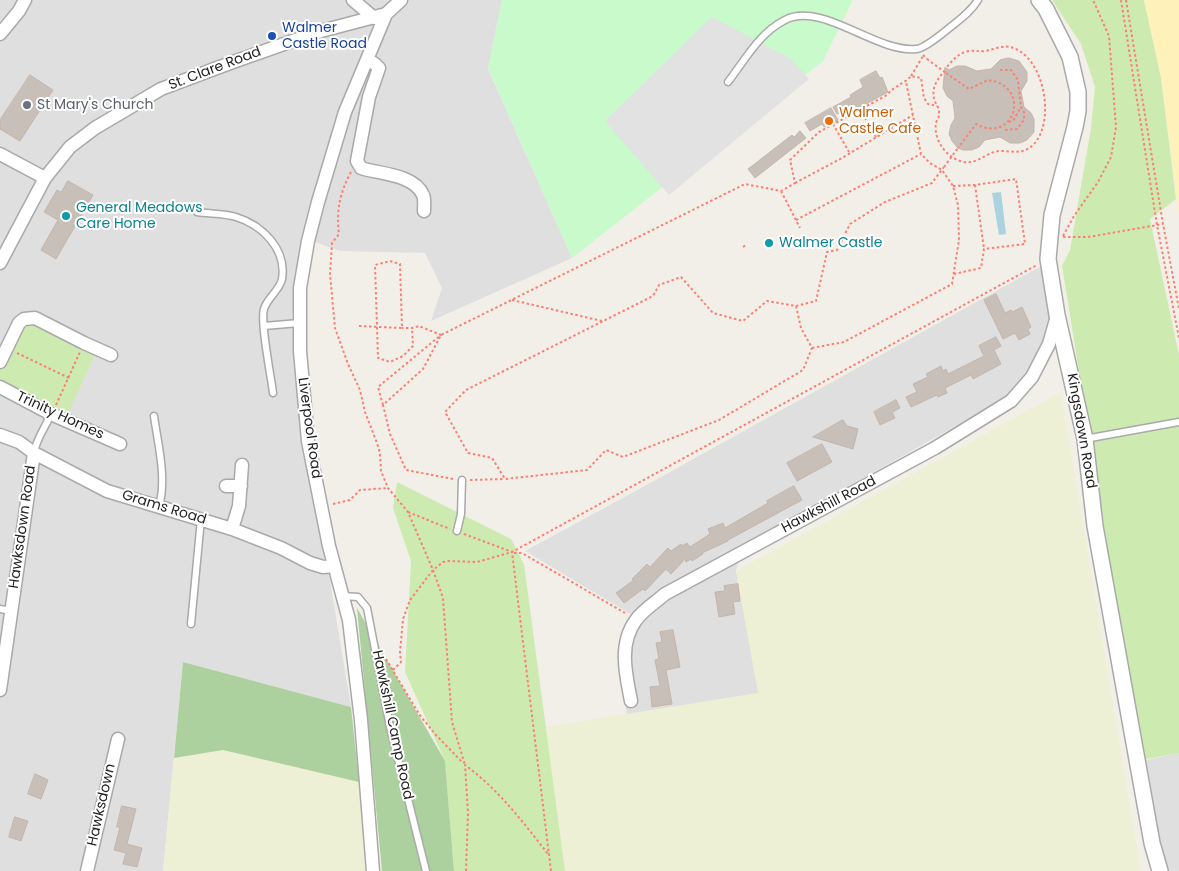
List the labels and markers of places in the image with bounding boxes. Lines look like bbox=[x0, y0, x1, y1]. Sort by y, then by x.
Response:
place label: Walmer Castle Road bbox=[282, 20, 367, 52]
marker: Walmer Castle Road bbox=[266, 30, 278, 42]
place label: St Mary's Church bbox=[37, 97, 153, 113]
marker: St Mary's Church bbox=[21, 99, 33, 111]
place label: Walmer Castle Cafe bbox=[839, 105, 921, 138]
marker: Walmer Castle Cafe bbox=[823, 115, 835, 127]
place label: General Meadows Care Home bbox=[76, 200, 202, 232]
marker: General Meadows Care Home bbox=[60, 210, 72, 222]
place label: Walmer Castle bbox=[779, 235, 882, 251]
marker: Walmer Castle bbox=[763, 237, 775, 249]

